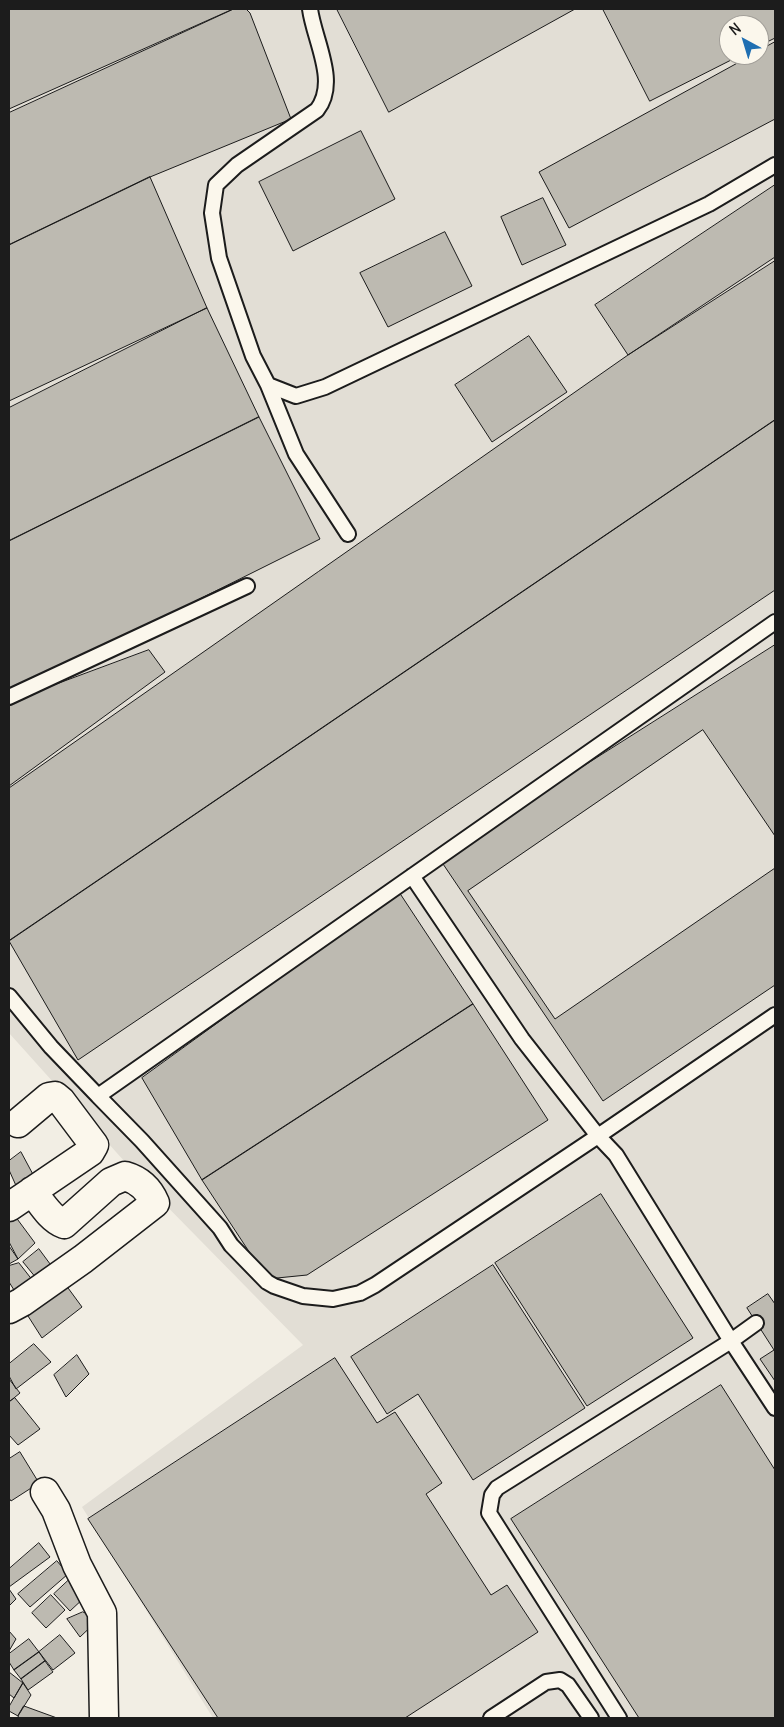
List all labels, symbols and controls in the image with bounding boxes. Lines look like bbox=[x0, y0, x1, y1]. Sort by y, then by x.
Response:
north arrow bbox=[719, 15, 769, 65]
text: N bbox=[726, 19, 745, 39]

